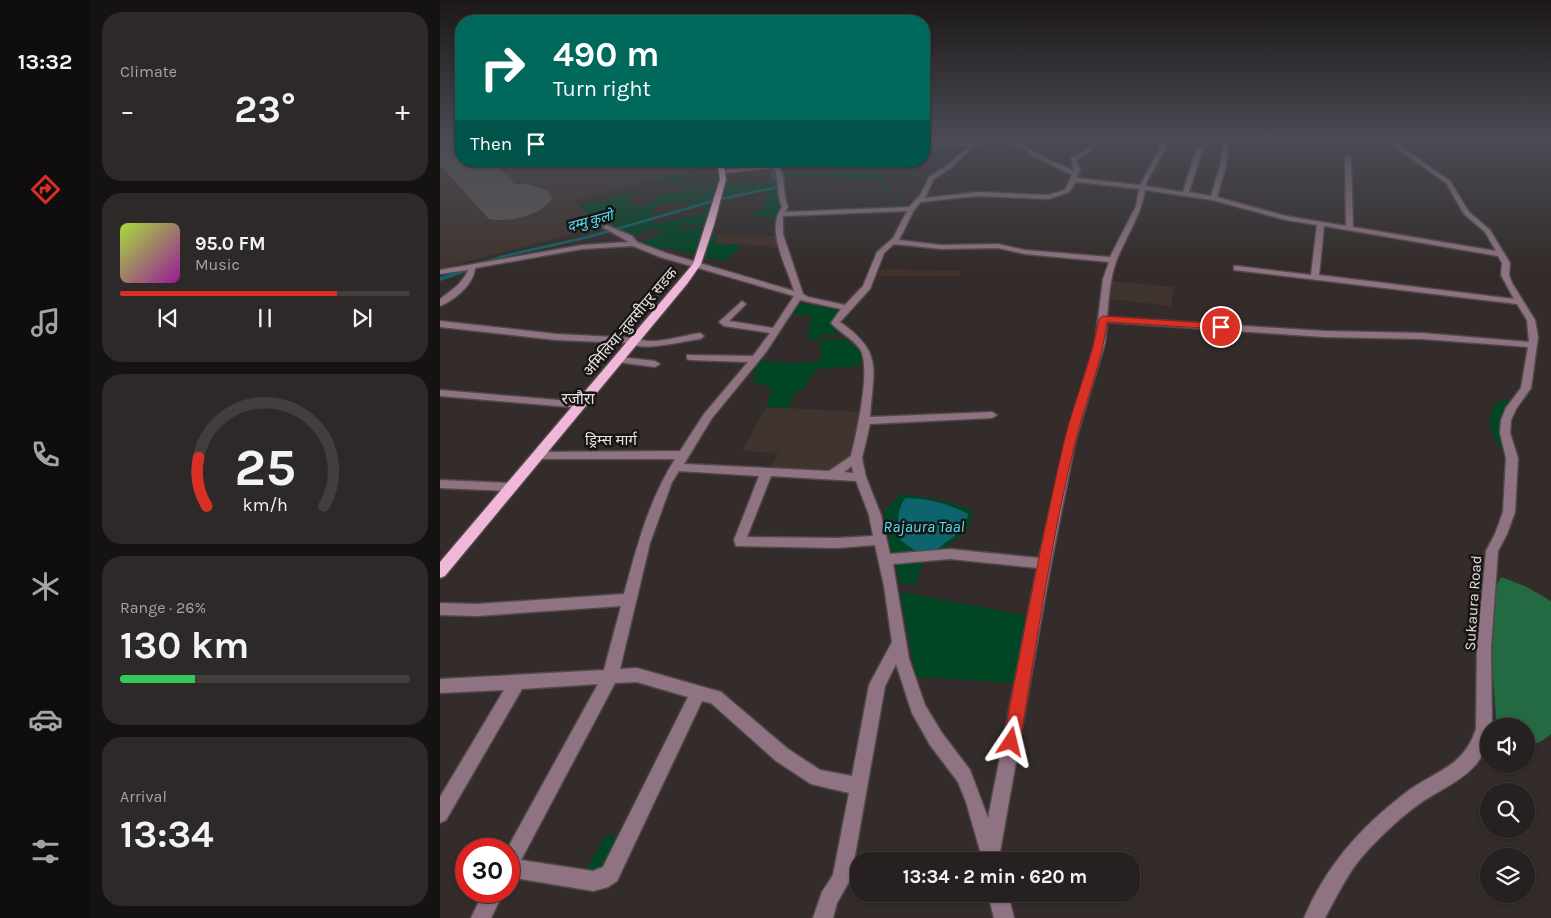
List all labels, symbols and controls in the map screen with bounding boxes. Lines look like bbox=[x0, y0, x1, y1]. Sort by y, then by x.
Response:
text: 490 m bbox=[553, 34, 659, 75]
icon: right bbox=[470, 35, 535, 100]
text: 13:32 bbox=[18, 49, 72, 75]
text: Climate bbox=[120, 62, 177, 81]
text: Turn right bbox=[553, 76, 651, 102]
text: 23° bbox=[234, 87, 296, 132]
text: − bbox=[120, 94, 135, 127]
text: + bbox=[395, 94, 410, 127]
icon: arrive bbox=[522, 130, 550, 158]
text: Then bbox=[470, 133, 512, 155]
icon: directions bbox=[28, 172, 63, 207]
water label: दम्मु कुलो bbox=[565, 206, 618, 235]
text: 95.0 FM bbox=[195, 233, 266, 255]
text: Music bbox=[195, 255, 240, 274]
street label: अमिलिया-तुलसीपुर सडक bbox=[579, 263, 682, 381]
icon: previous bbox=[154, 304, 182, 332]
icon: pause bbox=[251, 304, 279, 332]
icon: next bbox=[348, 304, 376, 332]
icon: music bbox=[28, 305, 63, 340]
pin bbox=[1200, 306, 1242, 348]
icon: arrive bbox=[1207, 313, 1235, 341]
district label: रजौरा bbox=[561, 389, 595, 408]
street label: ड्रिम्स मार्ग bbox=[585, 431, 638, 449]
icon: phone bbox=[28, 437, 63, 472]
text: 25 bbox=[234, 437, 296, 498]
text: km/h bbox=[242, 495, 288, 516]
water label: Rajaura Taal bbox=[883, 517, 965, 536]
street label: Sukaura Road bbox=[1461, 555, 1485, 651]
icon: climate bbox=[28, 569, 63, 604]
text: Range · 26% bbox=[120, 598, 206, 617]
text: 130 km bbox=[120, 623, 249, 668]
icon: car bbox=[28, 702, 63, 737]
position arrow bbox=[984, 715, 1036, 767]
map controls bbox=[1480, 718, 1535, 903]
button: sound bbox=[1480, 718, 1535, 773]
button: search bbox=[1480, 783, 1535, 838]
text: Arrival bbox=[120, 787, 167, 806]
text: 13:34 bbox=[120, 812, 214, 857]
icon: filters bbox=[28, 834, 63, 869]
speed limit sign: 30 bbox=[455, 838, 520, 903]
button: layers bbox=[1480, 848, 1535, 903]
text: 13:34 · 2 min · 620 m bbox=[903, 866, 1087, 888]

